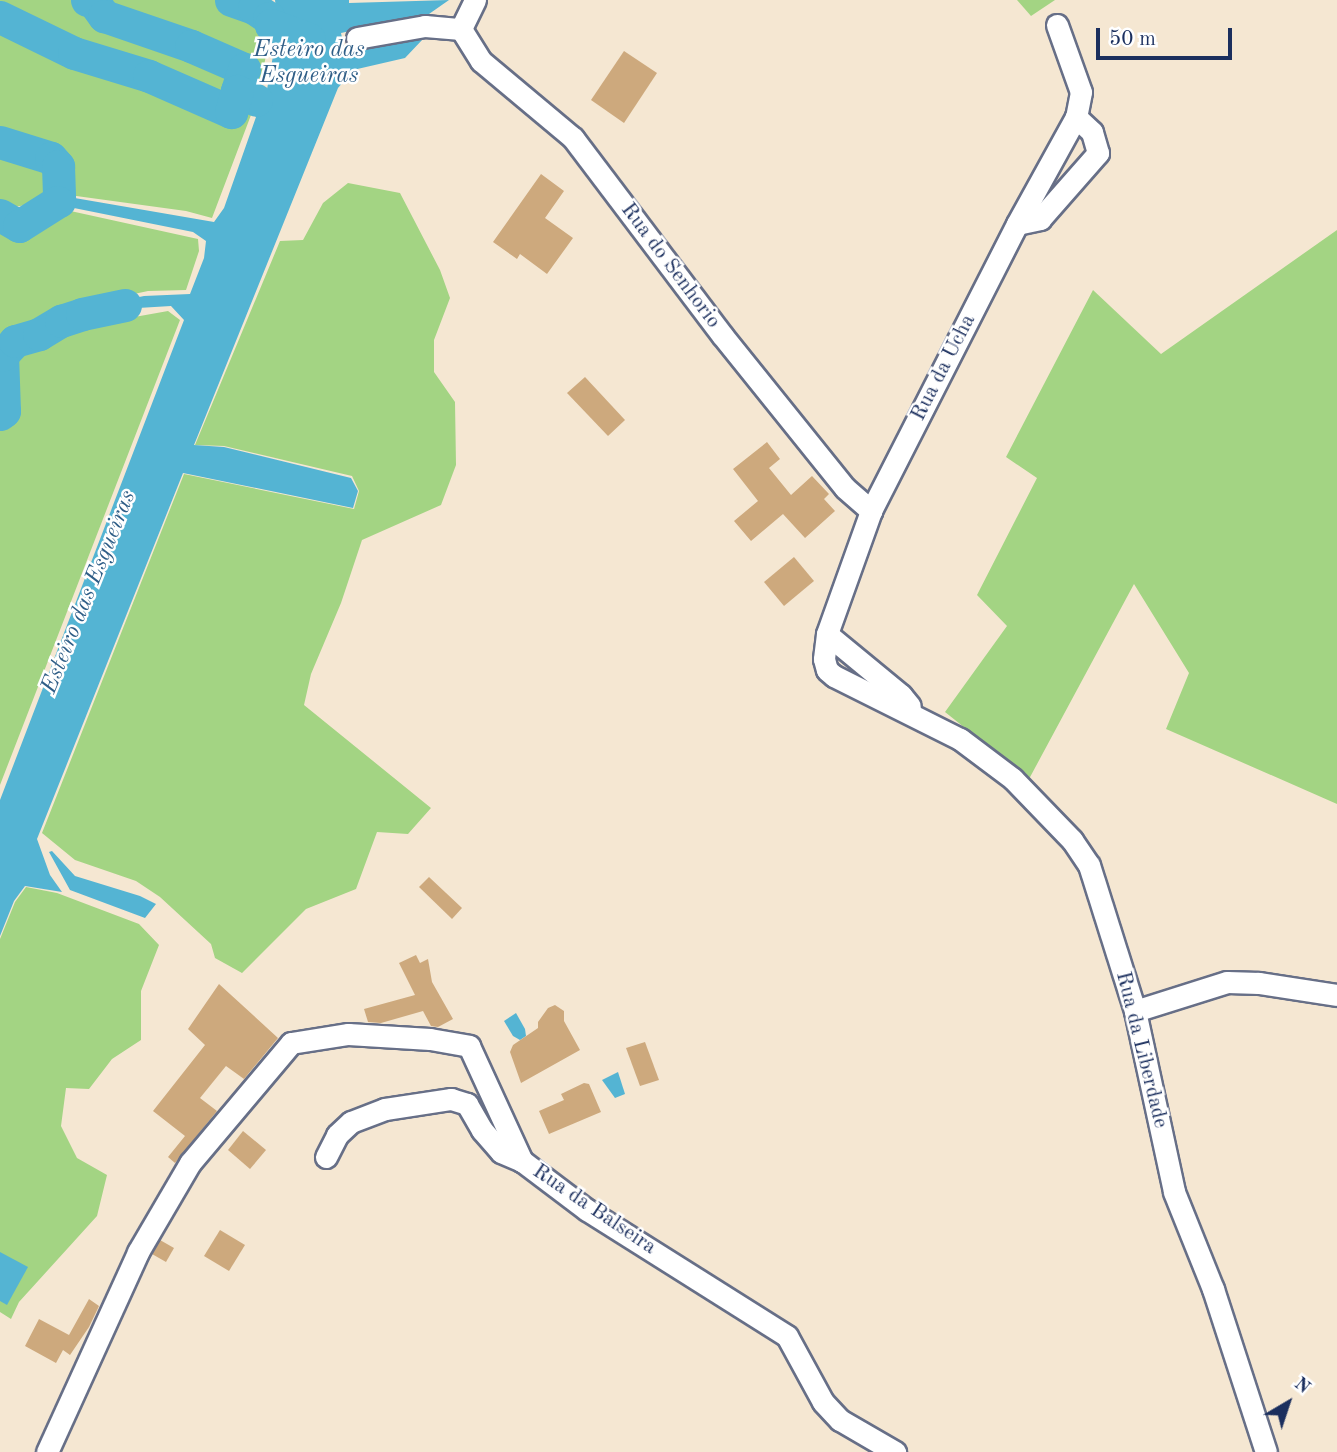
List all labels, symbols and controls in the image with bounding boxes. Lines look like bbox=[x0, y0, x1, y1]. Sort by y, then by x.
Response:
scale bar bbox=[1099, 14, 1236, 58]
text: 50 m bbox=[1109, 29, 1156, 50]
water label: Esteiro das Esgueiras bbox=[253, 36, 365, 90]
street label: Rua do Senhorio bbox=[615, 198, 725, 334]
street label: Rua da Ucha bbox=[906, 311, 982, 425]
water label: Esteiro das Esgueiras bbox=[36, 486, 142, 698]
street label: Rua da Liberdade bbox=[1109, 969, 1173, 1131]
street label: Rua da Balseira bbox=[527, 1159, 661, 1261]
north arrow bbox=[1253, 1368, 1323, 1438]
text: N bbox=[1290, 1374, 1313, 1398]

